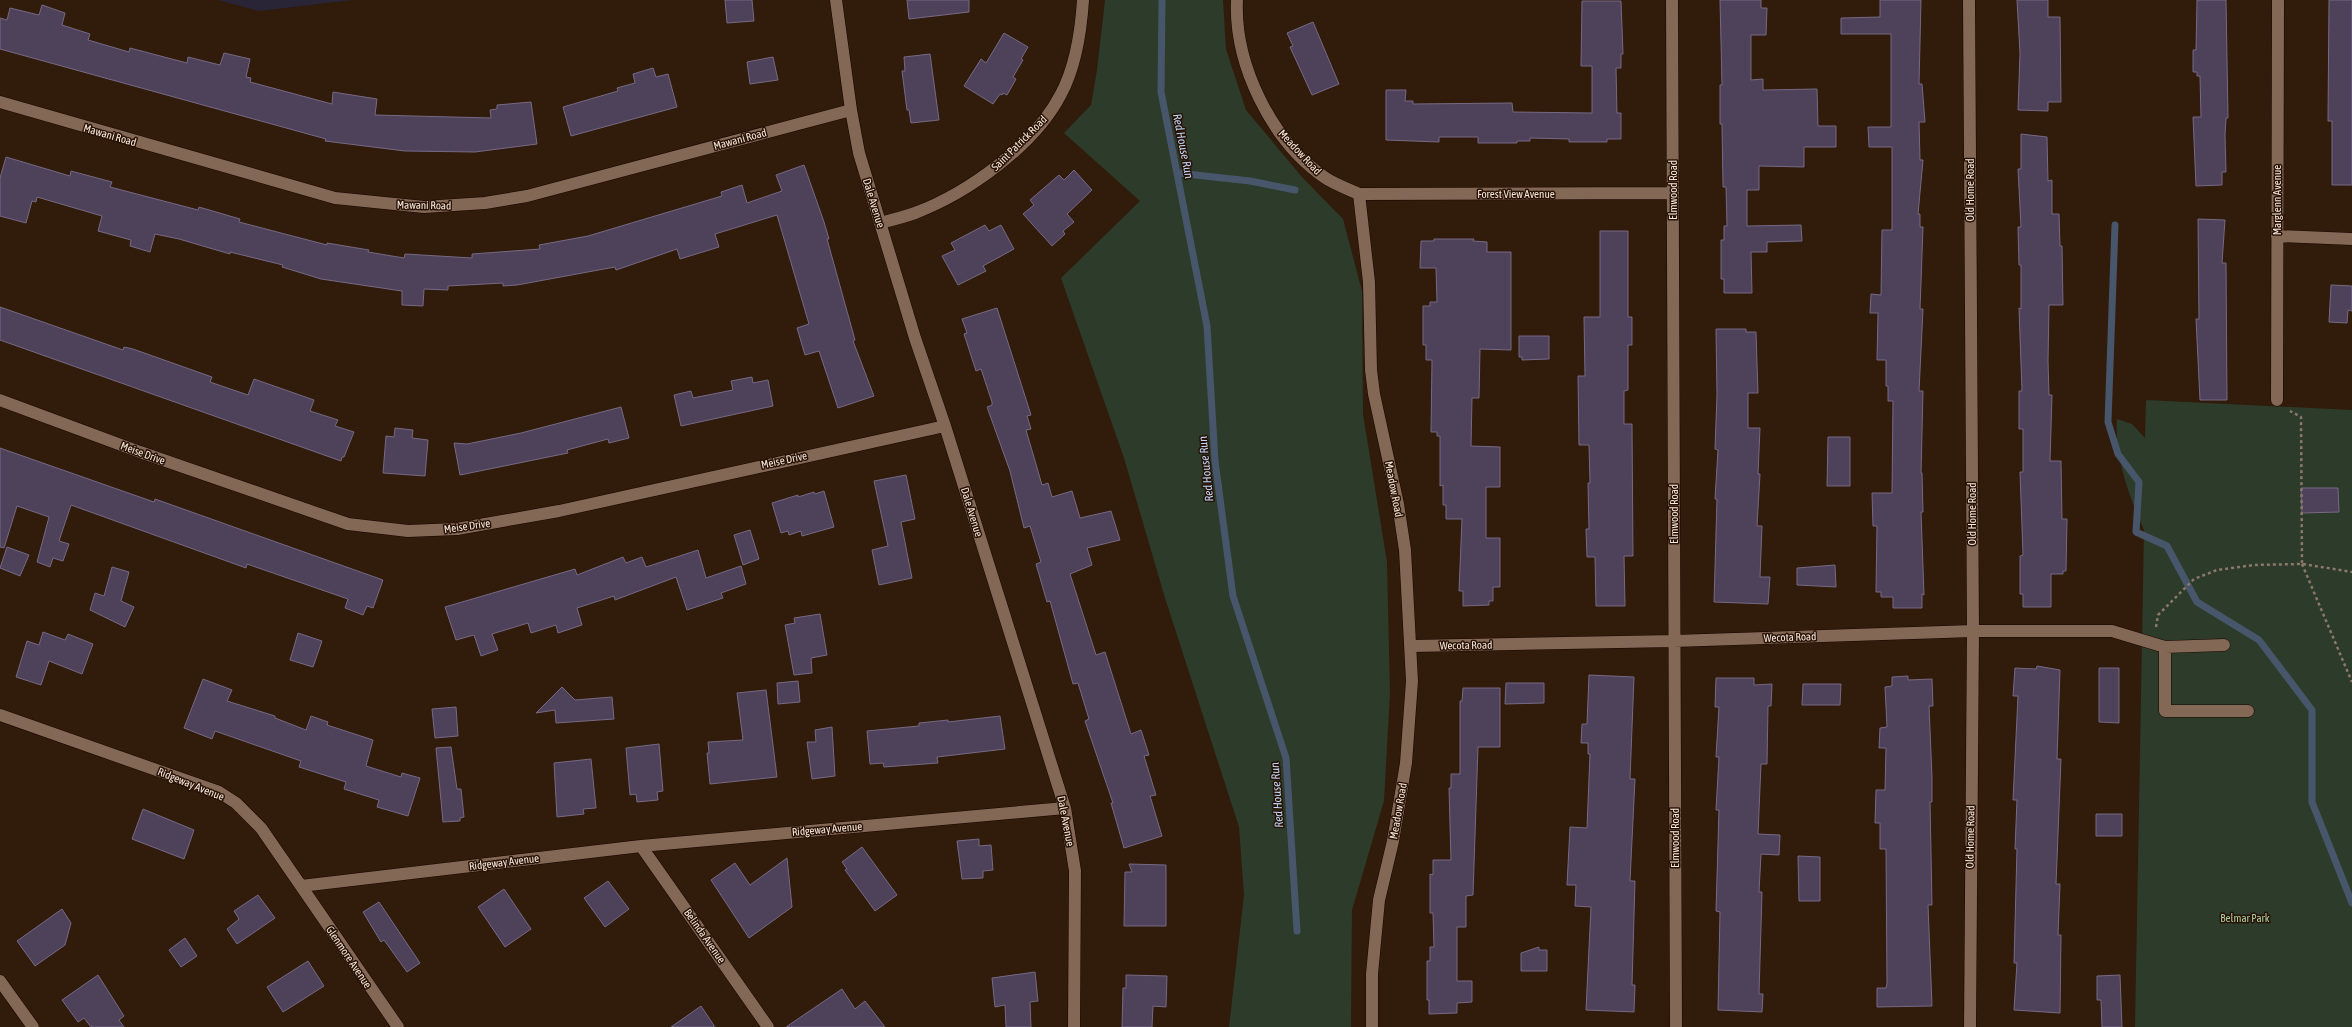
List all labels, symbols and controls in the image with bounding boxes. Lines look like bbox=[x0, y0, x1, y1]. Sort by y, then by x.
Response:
water label: Red House Run bbox=[1170, 112, 1196, 180]
street label: Saint Patrick Road bbox=[989, 113, 1049, 173]
street label: Mawani Road bbox=[82, 122, 138, 148]
street label: Mawani Road bbox=[712, 126, 768, 152]
street label: Meadow Road bbox=[1276, 127, 1324, 177]
street label: Old Home Road bbox=[1964, 159, 1976, 221]
street label: Elmwood Road bbox=[1667, 160, 1679, 220]
street label: Marglenn Avenue bbox=[2271, 165, 2283, 235]
street label: Dale Avenue bbox=[861, 177, 887, 229]
street label: Forest View Avenue bbox=[1477, 188, 1555, 200]
street label: Mawani Road bbox=[397, 199, 451, 211]
water label: Red House Run bbox=[1196, 435, 1216, 503]
street label: Meise Drive bbox=[119, 439, 167, 467]
street label: Meise Drive bbox=[760, 449, 808, 471]
street label: Meadow Road bbox=[1383, 460, 1405, 518]
street label: Old Home Road bbox=[1966, 483, 1978, 545]
street label: Elmwood Road bbox=[1668, 484, 1680, 544]
street label: Dale Avenue bbox=[959, 486, 985, 538]
street label: Meise Drive bbox=[443, 517, 491, 535]
street label: Wecota Road bbox=[1763, 630, 1817, 644]
street label: Wecota Road bbox=[1440, 639, 1492, 651]
water label: Red House Run bbox=[1268, 761, 1286, 828]
street label: Ridgeway Avenue bbox=[156, 765, 226, 803]
street label: Meadow Road bbox=[1387, 782, 1409, 840]
street label: Dale Avenue bbox=[1055, 795, 1077, 847]
street label: Old Home Road bbox=[1963, 805, 1977, 869]
street label: Elmwood Road bbox=[1669, 808, 1681, 868]
street label: Ridgeway Avenue bbox=[791, 820, 863, 838]
street label: Ridgeway Avenue bbox=[468, 852, 540, 872]
street label: Belinda Avenue bbox=[682, 907, 728, 965]
park label: Belmar Park bbox=[2220, 912, 2270, 924]
street label: Glenmore Avenue bbox=[324, 924, 374, 990]

